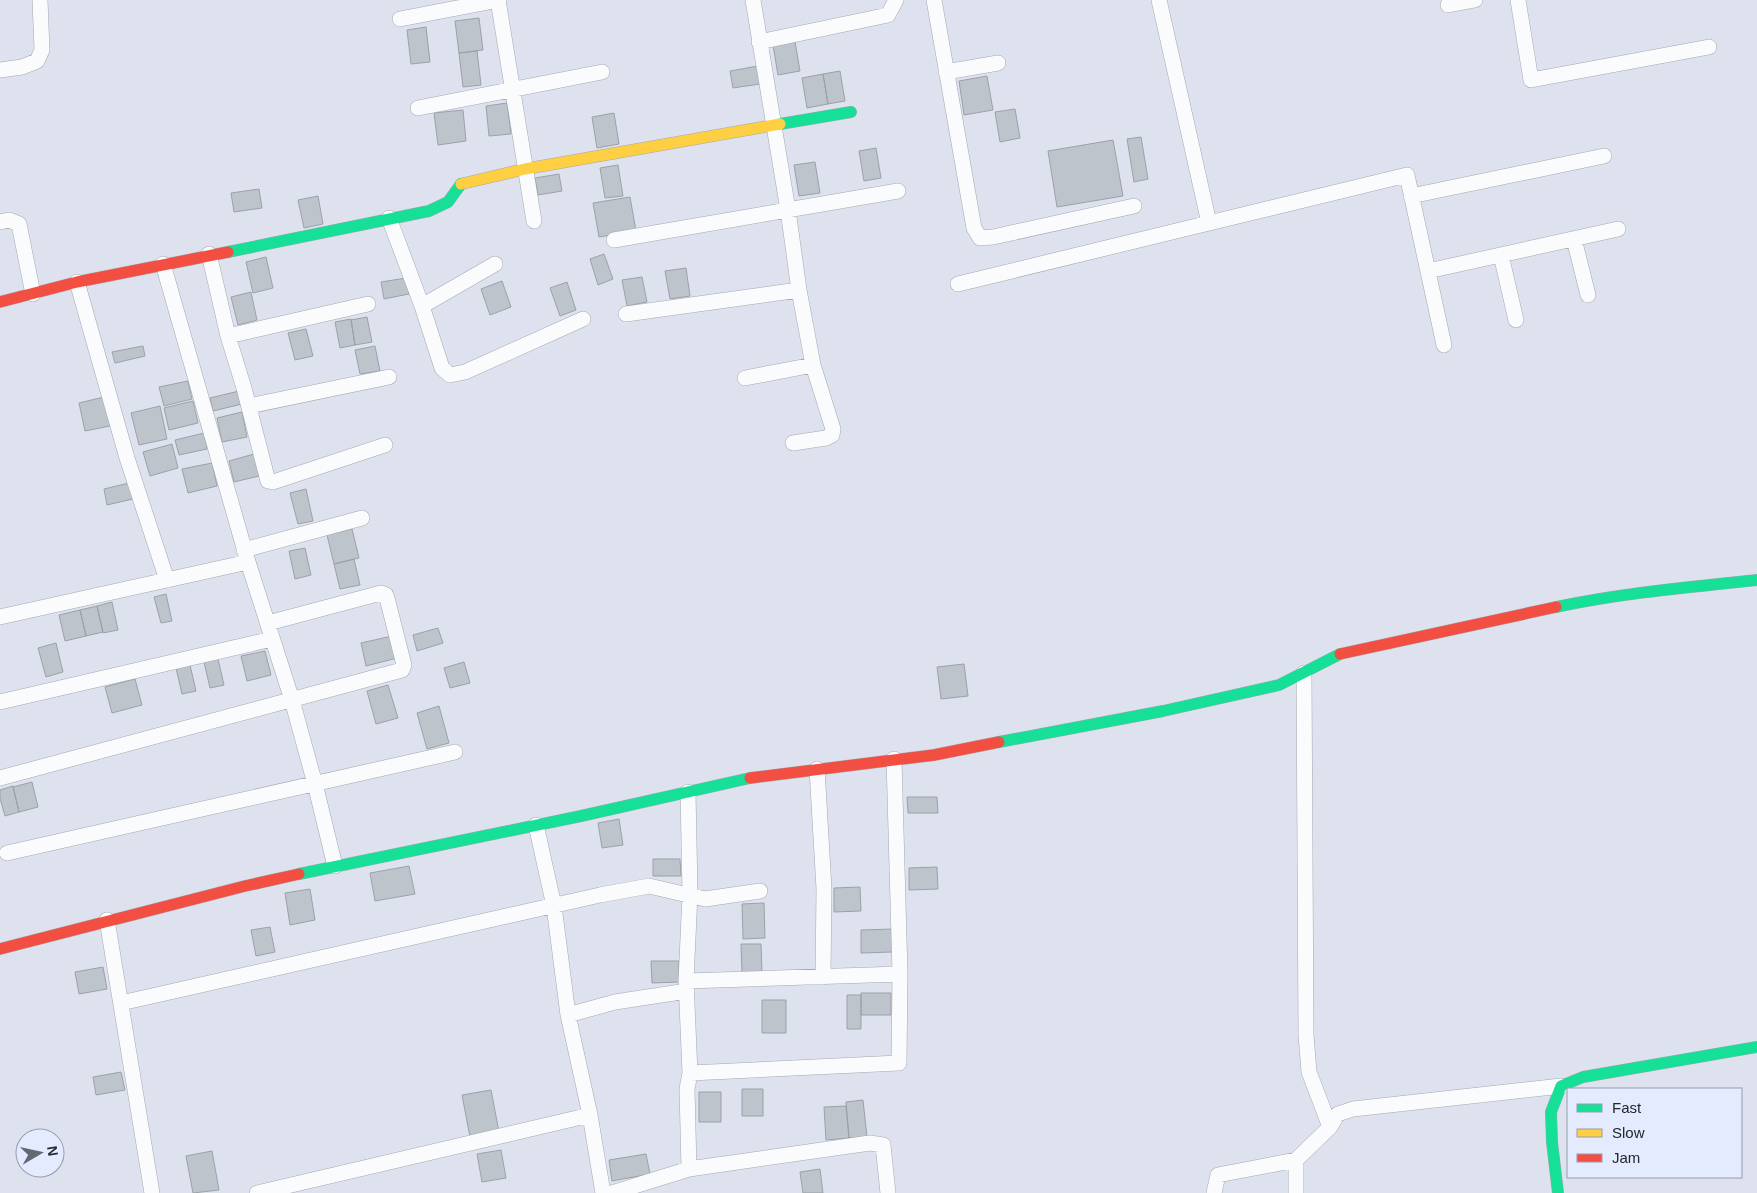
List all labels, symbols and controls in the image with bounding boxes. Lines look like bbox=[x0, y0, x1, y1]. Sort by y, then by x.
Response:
legend bbox=[1567, 1088, 1742, 1178]
text: Fast bbox=[1612, 1099, 1642, 1116]
text: Slow bbox=[1612, 1124, 1645, 1141]
north arrow bbox=[15, 1128, 65, 1178]
text: N bbox=[44, 1145, 62, 1157]
text: Jam bbox=[1612, 1149, 1640, 1166]

